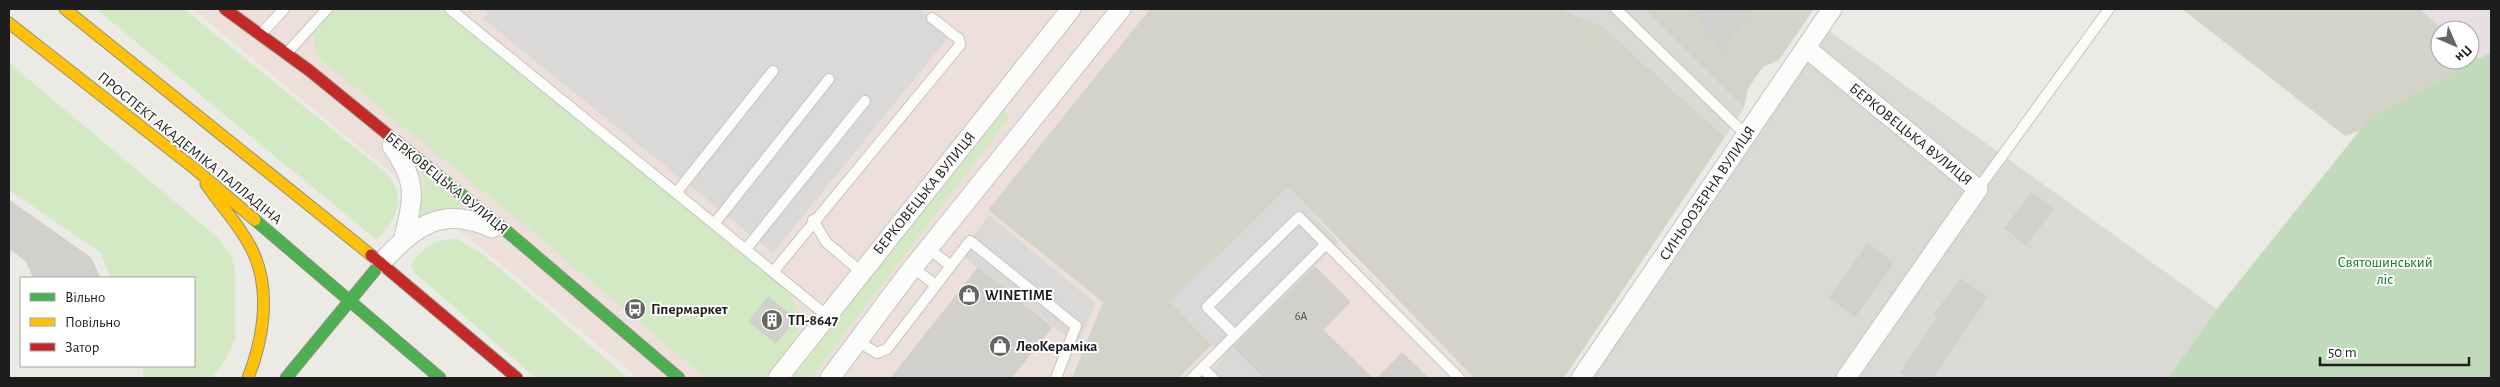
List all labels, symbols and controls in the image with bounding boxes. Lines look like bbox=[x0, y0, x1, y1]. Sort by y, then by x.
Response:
north arrow bbox=[2430, 20, 2480, 70]
text: Пн bbox=[2452, 42, 2474, 64]
street label: ПРОСПЕКТ АКАДЕМІКА ПАЛЛАДІНА bbox=[95, 70, 285, 227]
street label: БЕРКОВЕЦЬКА ВУЛИЦЯ bbox=[1847, 80, 1975, 188]
street label: СИНЬООЗЕРНА ВУЛИЦЯ bbox=[1657, 123, 1758, 263]
street label: БЕРКОВЕЦЬКА ВУЛИЦЯ bbox=[383, 129, 511, 237]
street label: БЕРКОВЕЦЬКА ВУЛИЦЯ bbox=[870, 129, 978, 257]
park label: Святошинський ліс bbox=[2337, 255, 2433, 287]
legend bbox=[20, 277, 195, 367]
shop icon: WINETIME bbox=[957, 283, 981, 307]
place label: WINETIME bbox=[985, 288, 1053, 303]
text: Вільно bbox=[65, 290, 105, 305]
bus stop icon: Гіпермаркет bbox=[623, 297, 647, 321]
place label: Гіпермаркет bbox=[651, 302, 728, 317]
building icon: ТП-8647 bbox=[760, 308, 784, 332]
house number: 6А bbox=[1295, 310, 1307, 322]
place label: ТП-8647 bbox=[788, 313, 839, 328]
text: Повільно bbox=[65, 315, 121, 330]
shop icon: ЛеоКераміка bbox=[988, 334, 1012, 358]
scale bar bbox=[2320, 334, 2469, 366]
place label: ЛеоКераміка bbox=[1016, 339, 1097, 354]
text: Затор bbox=[65, 340, 100, 355]
text: 50 m bbox=[2328, 345, 2357, 360]

